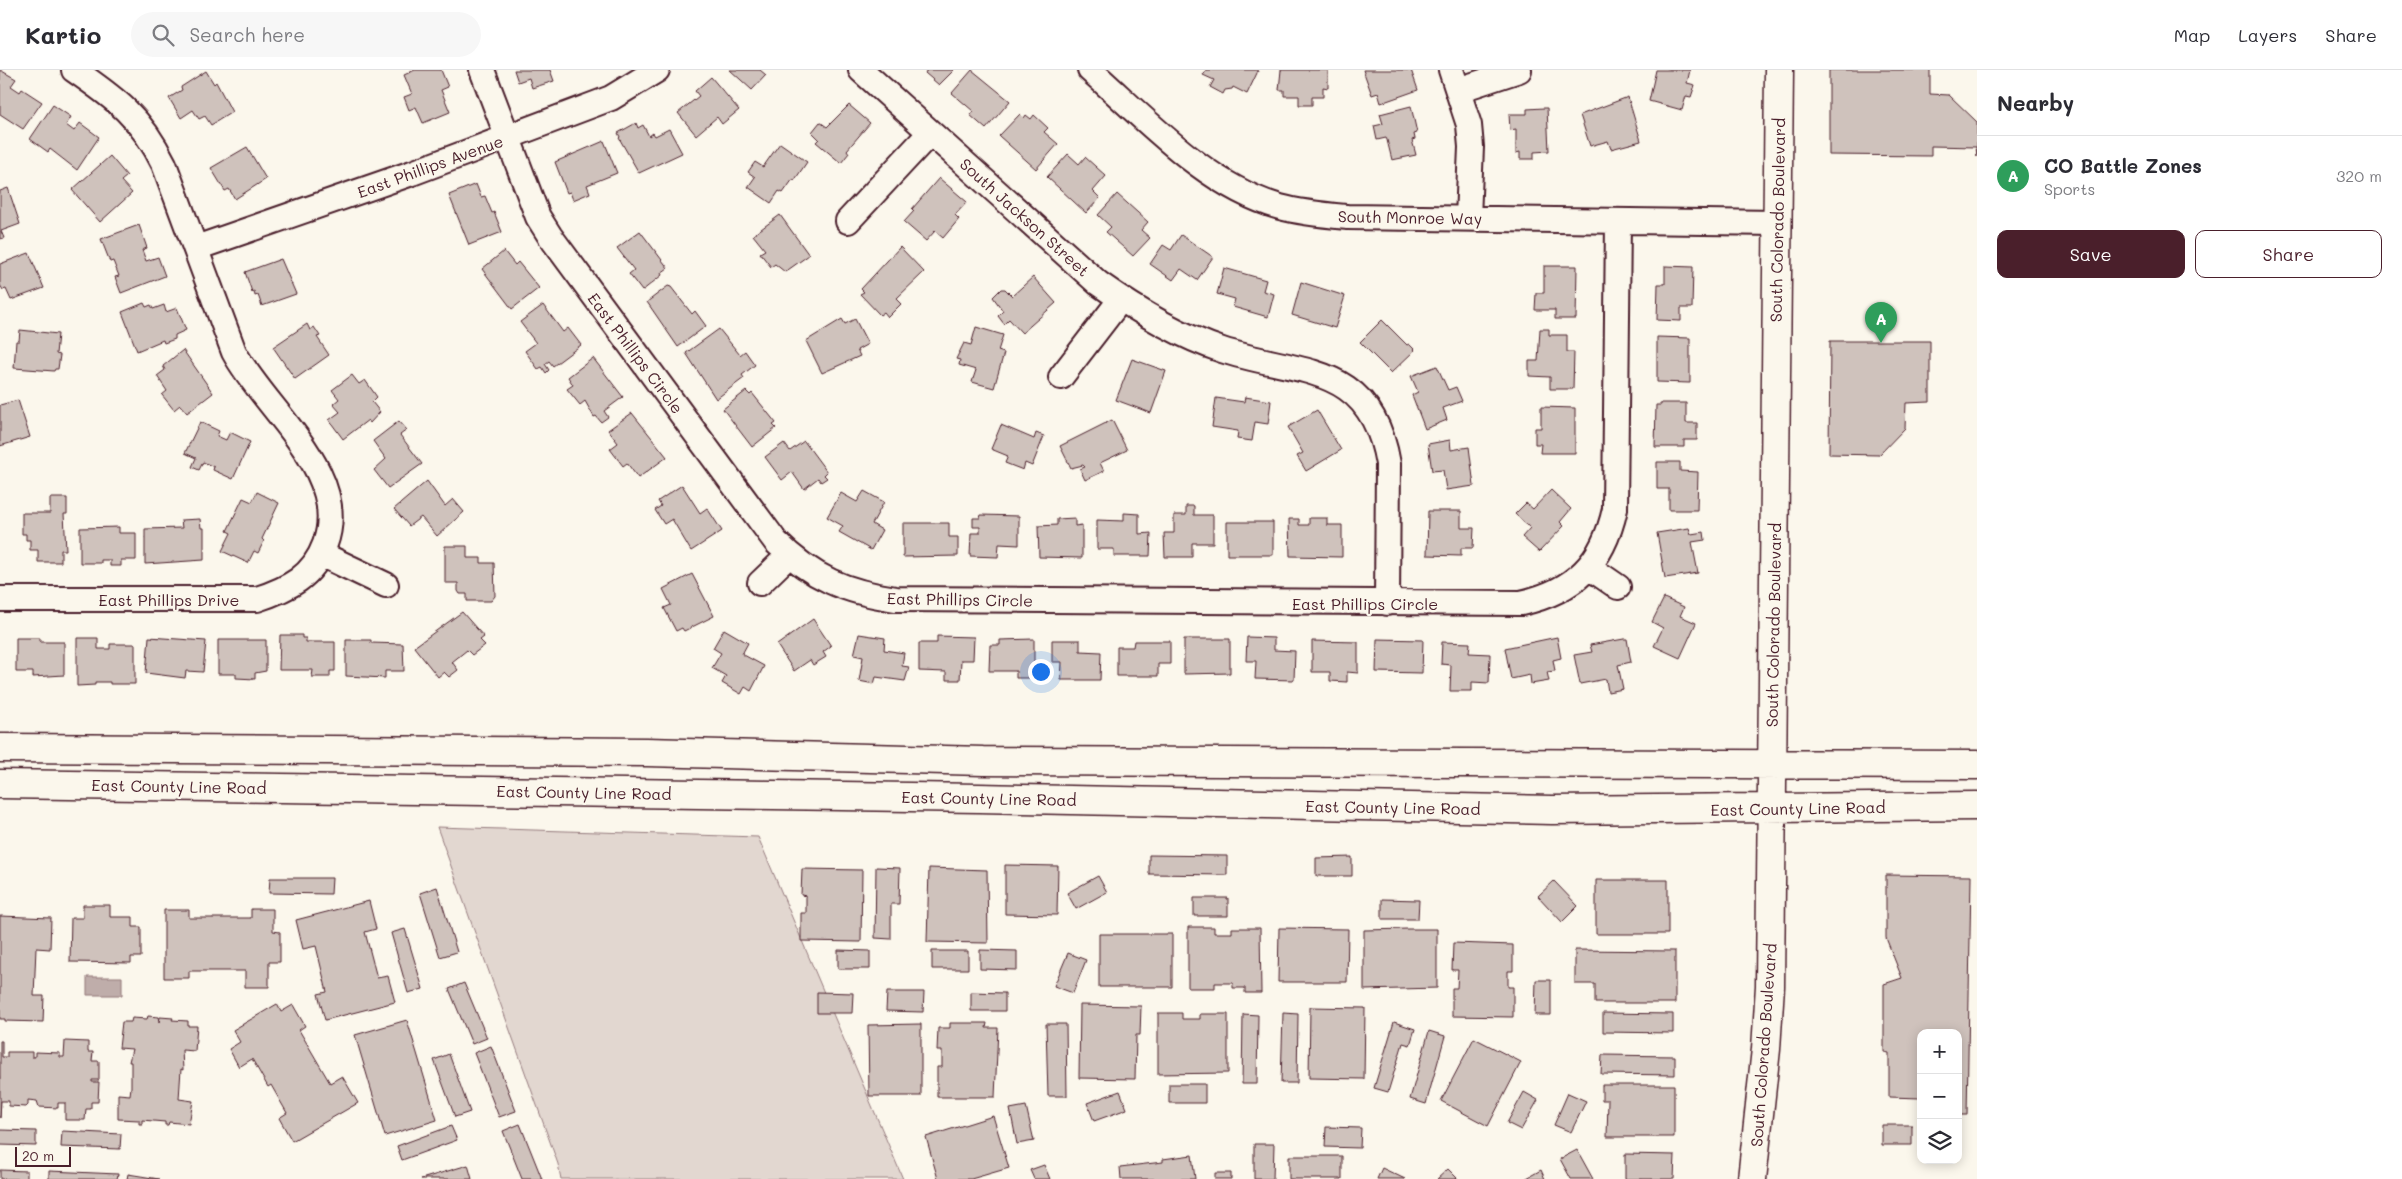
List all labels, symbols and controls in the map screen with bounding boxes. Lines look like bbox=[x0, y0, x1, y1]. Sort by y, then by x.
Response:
search box bbox=[131, 12, 481, 57]
text: Kartio bbox=[25, 19, 101, 50]
icon: search bbox=[149, 21, 177, 49]
text: Search here bbox=[189, 22, 305, 47]
text: Map bbox=[2174, 23, 2210, 47]
text: Layers bbox=[2238, 23, 2297, 47]
text: Share bbox=[2325, 23, 2377, 47]
text: Nearby bbox=[1997, 89, 2074, 116]
street label: South Colorado Boulevard bbox=[1765, 118, 1789, 322]
street label: East Phillips Avenue bbox=[354, 130, 506, 202]
street label: South Jackson Street bbox=[956, 153, 1094, 281]
text: CO Battle Zones bbox=[2044, 153, 2202, 178]
text: A bbox=[2007, 165, 2019, 186]
text: 320 m bbox=[2336, 165, 2382, 186]
text: Sports bbox=[2044, 178, 2095, 199]
street label: South Monroe Way bbox=[1338, 205, 1482, 229]
button: Save bbox=[1997, 230, 2185, 278]
button: Share bbox=[2195, 230, 2382, 278]
street label: East Phillips Circle bbox=[584, 288, 688, 418]
pin: A bbox=[1865, 302, 1897, 343]
street label: South Colorado Boulevard bbox=[1761, 523, 1785, 727]
street label: East Phillips Circle bbox=[887, 587, 1033, 611]
street label: East Phillips Drive bbox=[99, 589, 239, 610]
street label: East Phillips Circle bbox=[1292, 593, 1438, 614]
your location bbox=[1028, 659, 1054, 685]
street label: East County Line Road bbox=[91, 774, 267, 798]
street label: East County Line Road bbox=[496, 780, 672, 804]
street label: East County Line Road bbox=[901, 786, 1077, 810]
street label: East County Line Road bbox=[1305, 795, 1481, 819]
street label: East County Line Road bbox=[1710, 796, 1886, 820]
street label: South Colorado Boulevard bbox=[1745, 942, 1781, 1148]
map controls bbox=[1917, 1029, 1962, 1164]
button: + bbox=[1917, 1029, 1962, 1074]
button: − bbox=[1917, 1074, 1962, 1119]
button: layers bbox=[1917, 1119, 1962, 1164]
scale bar bbox=[15, 1144, 71, 1167]
text: 20 m bbox=[22, 1146, 54, 1165]

